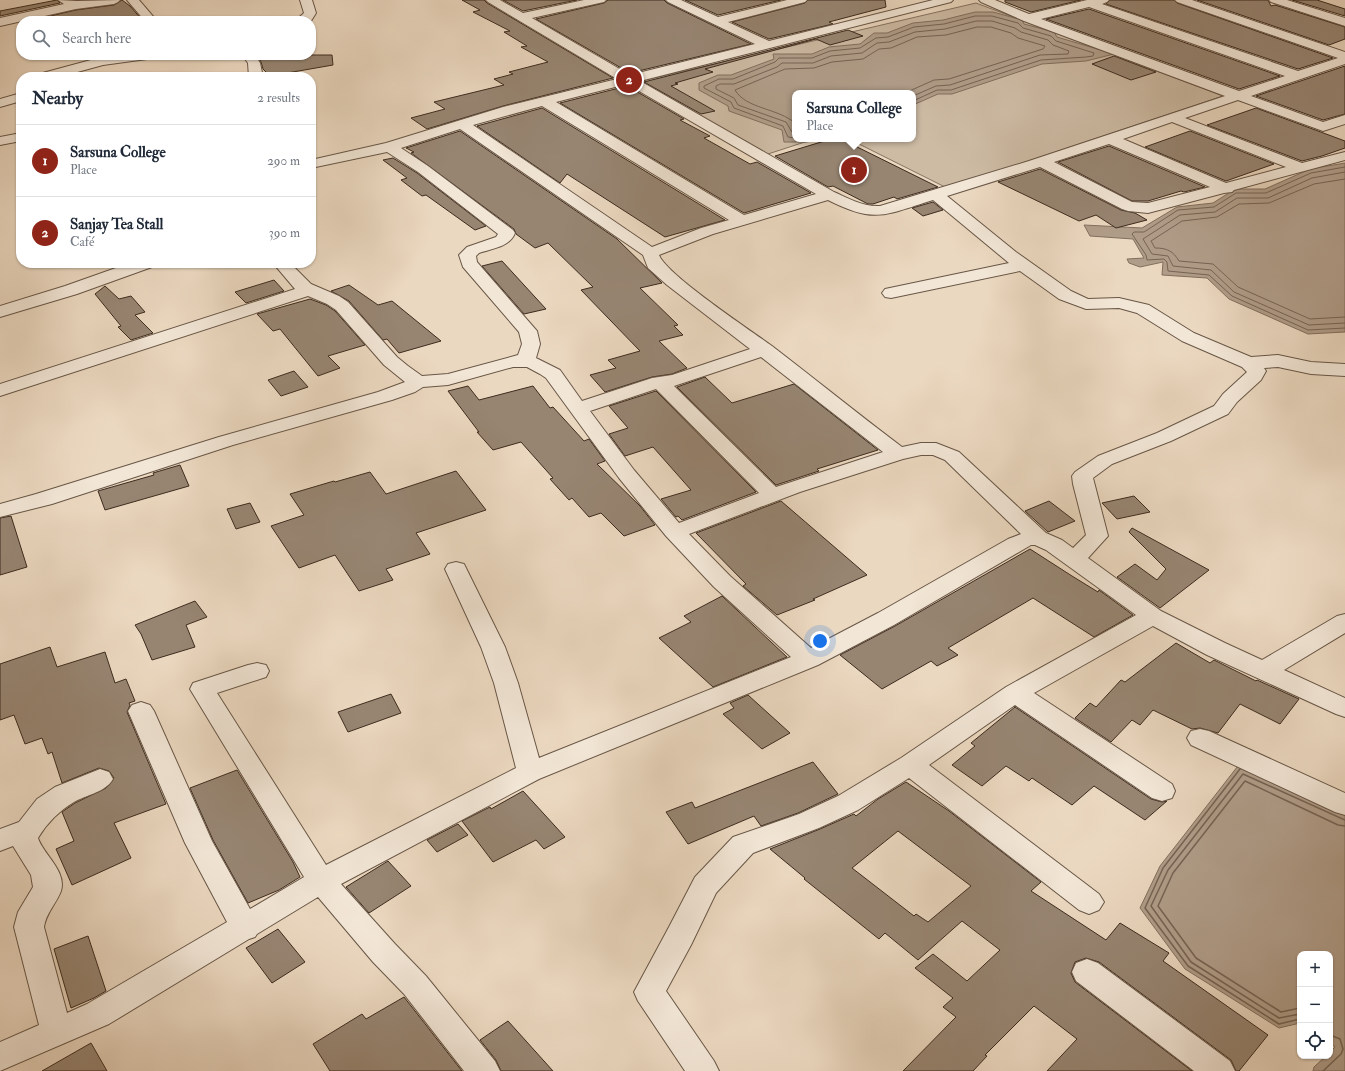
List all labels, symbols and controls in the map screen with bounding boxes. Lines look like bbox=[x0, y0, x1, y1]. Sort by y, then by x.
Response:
search box bbox=[16, 16, 316, 60]
icon: search bbox=[30, 27, 52, 49]
text: Search here bbox=[62, 29, 131, 48]
pin: 2 bbox=[616, 65, 642, 95]
text: Nearby bbox=[32, 88, 83, 109]
text: 2 results bbox=[257, 90, 300, 106]
popup bbox=[792, 90, 916, 142]
text: Sarsuna College bbox=[806, 99, 902, 118]
text: Place bbox=[806, 118, 833, 134]
text: Sarsuna College bbox=[70, 143, 166, 162]
text: 1 bbox=[43, 153, 47, 169]
text: 290 m bbox=[267, 153, 300, 169]
pin: 1 bbox=[841, 155, 867, 185]
text: Place bbox=[70, 162, 97, 178]
text: Sanjay Tea Stall bbox=[70, 215, 163, 234]
text: 2 bbox=[42, 225, 48, 241]
text: 390 m bbox=[269, 225, 300, 241]
text: Café bbox=[70, 234, 94, 250]
your location bbox=[810, 631, 830, 651]
map controls bbox=[1297, 951, 1333, 1059]
button: + bbox=[1297, 951, 1333, 987]
button: − bbox=[1297, 987, 1333, 1023]
button: locate bbox=[1297, 1023, 1333, 1059]

